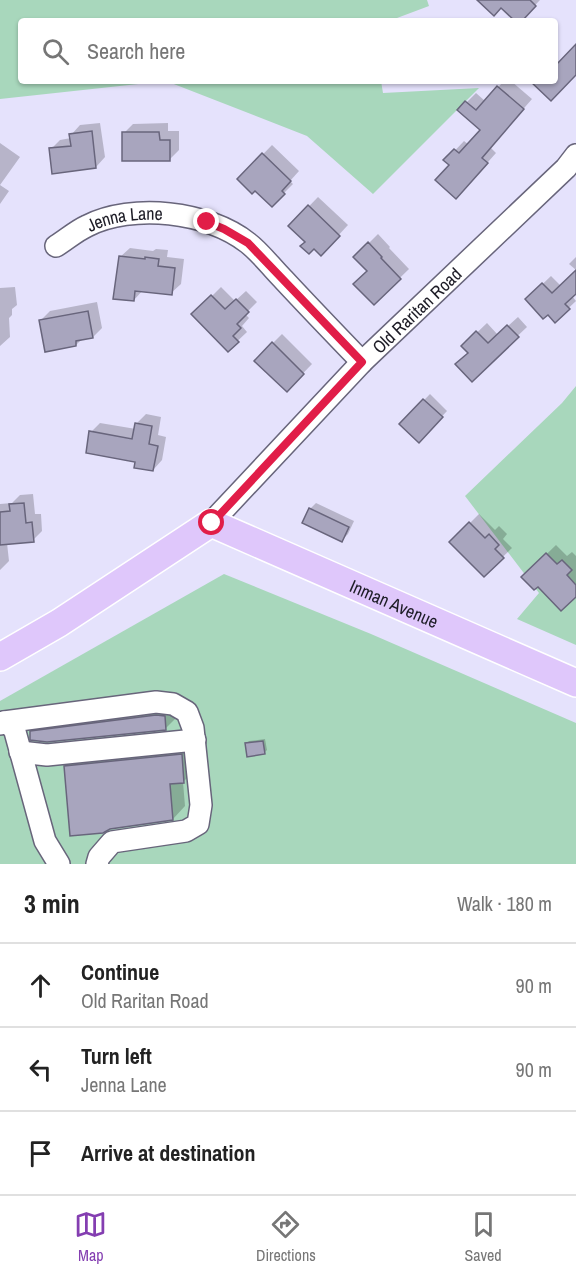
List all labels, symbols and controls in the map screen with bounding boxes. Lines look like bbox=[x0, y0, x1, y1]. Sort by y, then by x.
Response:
search box bbox=[18, 18, 558, 84]
icon: search bbox=[39, 35, 72, 68]
text: Search here bbox=[87, 36, 185, 66]
street label: Jenna Lane bbox=[82, 200, 163, 237]
route end bbox=[193, 208, 219, 234]
street label: Old Raritan Road bbox=[366, 261, 467, 359]
route start bbox=[198, 509, 224, 535]
street label: Inman Avenue bbox=[346, 573, 442, 634]
text: 3 min bbox=[24, 886, 80, 921]
text: Walk · 180 m bbox=[457, 890, 552, 917]
text: Continue bbox=[81, 957, 159, 987]
icon: ahead bbox=[24, 969, 57, 1002]
text: 90 m bbox=[516, 972, 552, 999]
text: Old Raritan Road bbox=[81, 987, 209, 1014]
text: Turn left bbox=[81, 1041, 152, 1071]
icon: left bbox=[24, 1053, 57, 1086]
text: 90 m bbox=[516, 1056, 552, 1083]
text: Jenna Lane bbox=[81, 1071, 167, 1098]
icon: arrive bbox=[24, 1137, 57, 1170]
text: Arrive at destination bbox=[81, 1138, 255, 1168]
tab: Map bbox=[74, 1208, 107, 1266]
tab: Directions bbox=[256, 1208, 316, 1266]
tab: Saved bbox=[464, 1208, 502, 1266]

